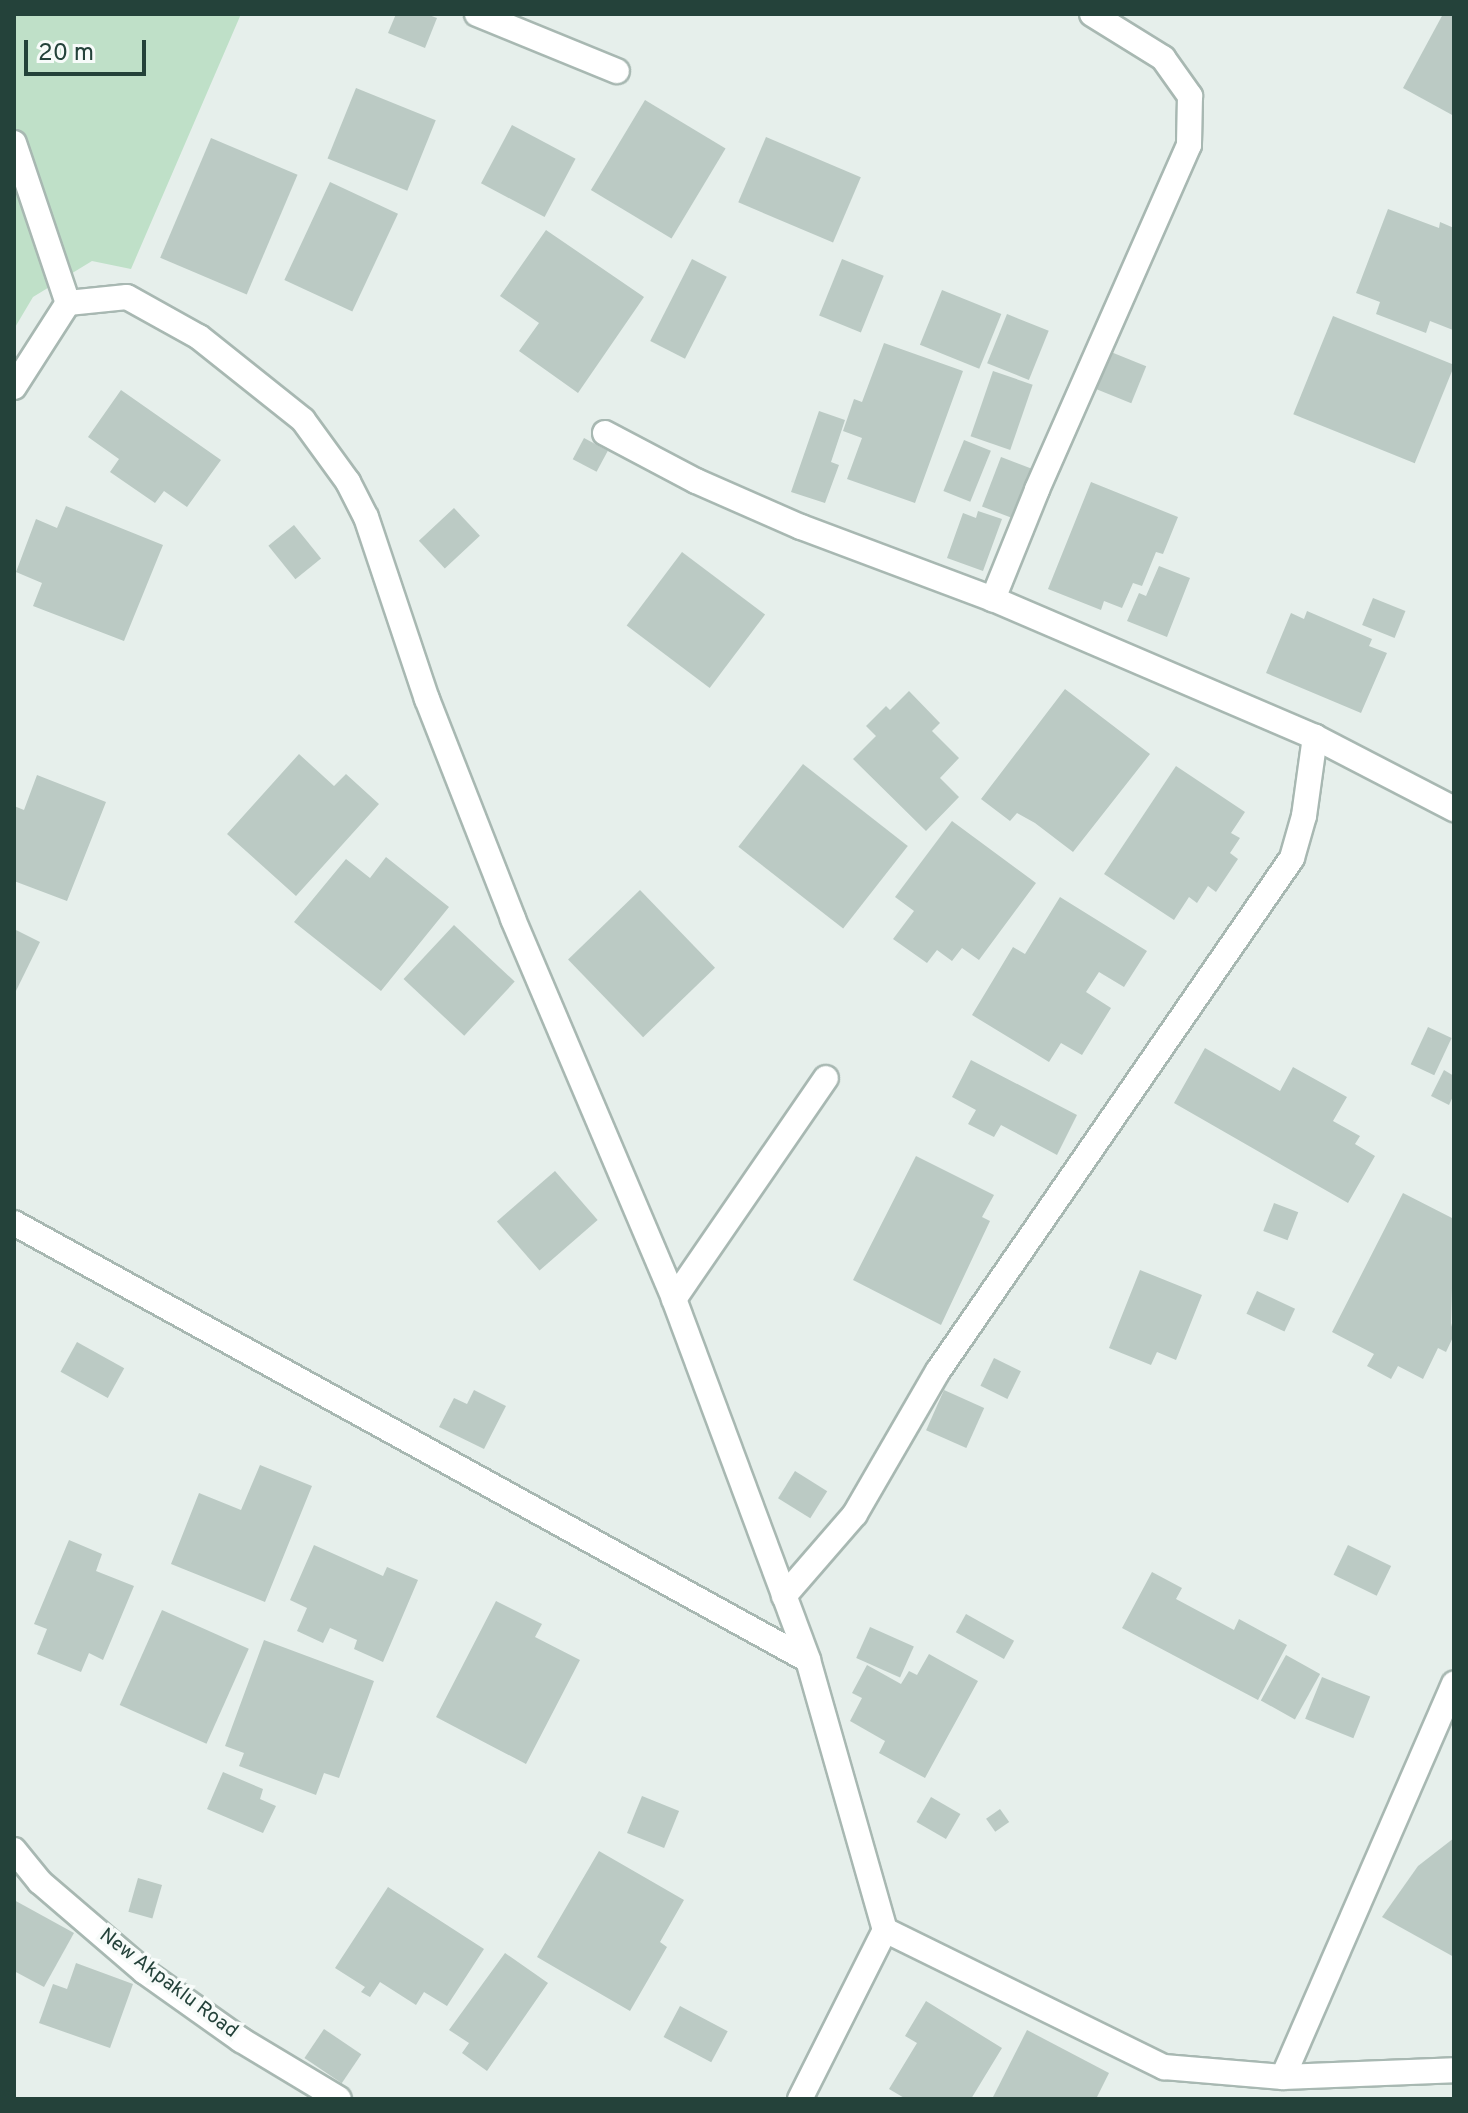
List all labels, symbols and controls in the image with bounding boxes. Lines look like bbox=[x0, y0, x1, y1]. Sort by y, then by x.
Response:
scale bar bbox=[28, 24, 150, 74]
text: 20 m bbox=[38, 39, 94, 69]
street label: New Akpaklu Road bbox=[94, 1924, 242, 2044]

